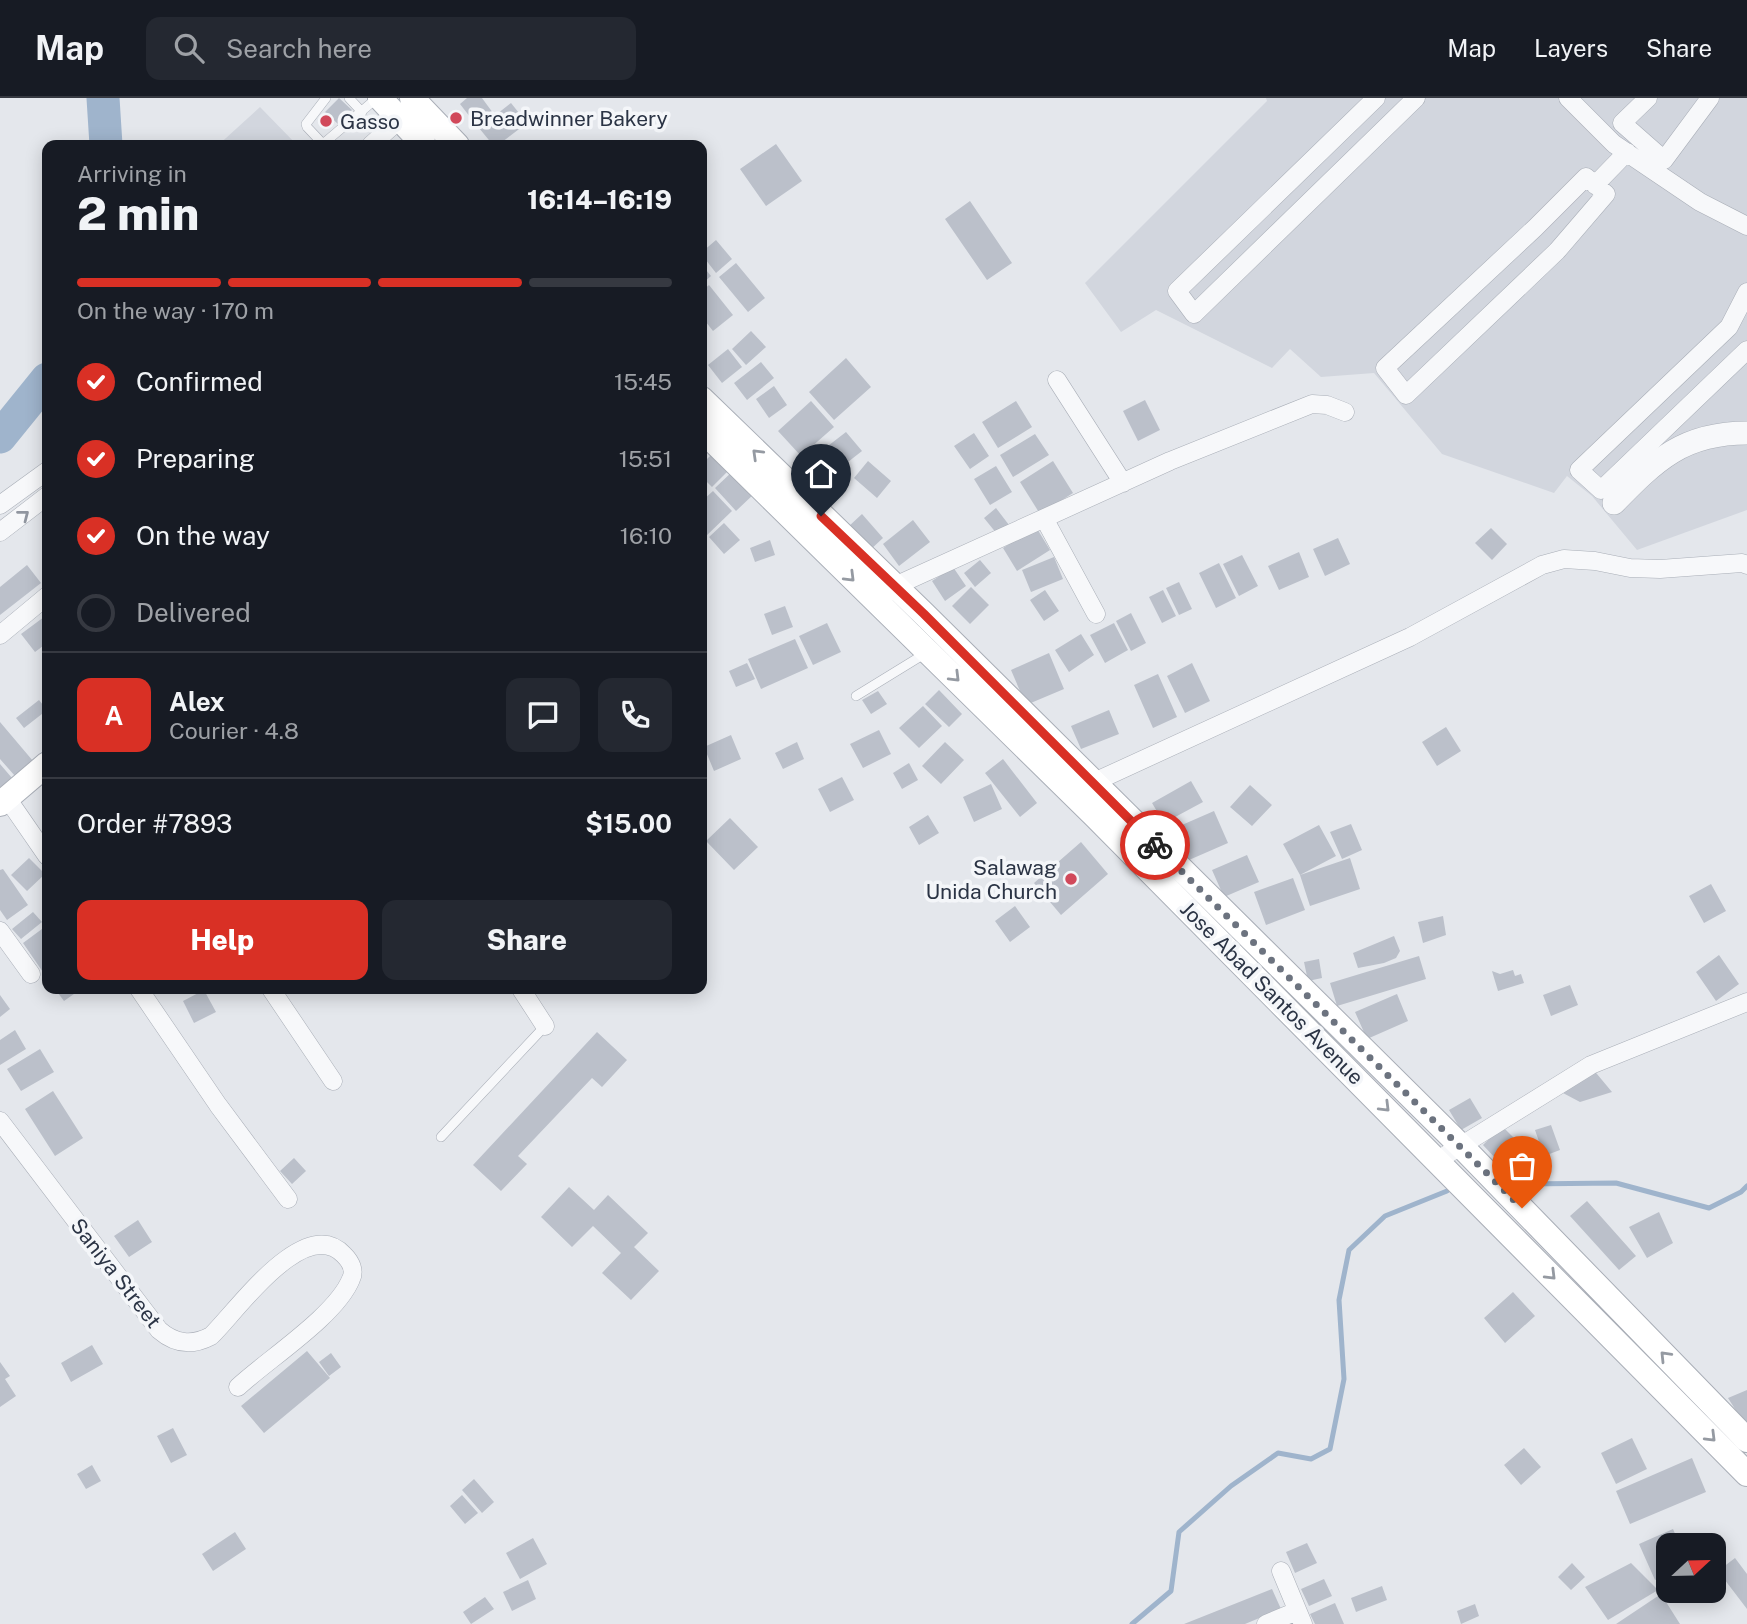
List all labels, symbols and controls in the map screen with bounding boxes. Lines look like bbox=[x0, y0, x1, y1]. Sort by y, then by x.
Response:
search box bbox=[146, 17, 636, 80]
text: Map bbox=[35, 29, 104, 67]
icon: search bbox=[170, 29, 208, 67]
text: Search here bbox=[226, 33, 372, 64]
text: Map bbox=[1447, 34, 1496, 62]
text: Layers bbox=[1534, 34, 1608, 62]
text: Share bbox=[1646, 34, 1712, 62]
place label: Breadwinner Bakery bbox=[470, 106, 668, 131]
place label: Gasso bbox=[340, 109, 400, 134]
marker: Breadwinner Bakery bbox=[448, 110, 464, 126]
marker: Gasso bbox=[318, 113, 334, 129]
text: Arriving in bbox=[77, 160, 187, 187]
text: 16:14–16:19 bbox=[527, 184, 672, 215]
text: 2 min bbox=[77, 186, 199, 240]
text: On the way · 170 m bbox=[77, 297, 274, 324]
icon: check bbox=[77, 363, 115, 401]
text: Confirmed bbox=[136, 366, 263, 397]
text: 15:45 bbox=[614, 368, 672, 395]
icon: check bbox=[77, 440, 115, 478]
text: Preparing bbox=[136, 443, 255, 474]
pin bbox=[791, 444, 851, 516]
text: 15:51 bbox=[619, 445, 672, 472]
one-way arrow bbox=[753, 450, 766, 463]
icon: home bbox=[802, 455, 840, 493]
one-way arrow bbox=[16, 510, 29, 523]
icon: check bbox=[77, 517, 115, 555]
text: On the way bbox=[136, 520, 270, 551]
text: 16:10 bbox=[620, 522, 672, 549]
one-way arrow bbox=[842, 568, 855, 581]
text: Delivered bbox=[136, 597, 251, 628]
one-way arrow bbox=[947, 669, 959, 681]
button: chat bbox=[506, 678, 580, 752]
button: phone bbox=[598, 678, 672, 752]
text: Alex bbox=[169, 686, 225, 717]
text: A bbox=[105, 700, 123, 731]
text: Courier · 4.8 bbox=[169, 717, 299, 744]
text: Order #7893 bbox=[77, 808, 232, 839]
text: $15.00 bbox=[585, 808, 672, 839]
courier bbox=[1120, 810, 1190, 880]
icon: bike bbox=[1136, 826, 1174, 864]
place label: Salawag Unida Church bbox=[925, 855, 1057, 904]
marker: Salawag Unida Church bbox=[1063, 871, 1079, 887]
street label: Jose Abad Santos Avenue bbox=[1175, 896, 1369, 1090]
button: Help bbox=[77, 900, 368, 980]
button: Share bbox=[382, 900, 672, 980]
one-way arrow bbox=[1377, 1099, 1390, 1112]
pin bbox=[1492, 1136, 1552, 1208]
icon: bag bbox=[1503, 1147, 1541, 1185]
street label: Saniya Street bbox=[66, 1213, 166, 1333]
one-way arrow bbox=[1543, 1267, 1555, 1279]
one-way arrow bbox=[1661, 1351, 1674, 1364]
one-way arrow bbox=[1702, 1429, 1715, 1442]
north arrow bbox=[1656, 1533, 1726, 1603]
map controls bbox=[1656, 1533, 1726, 1603]

